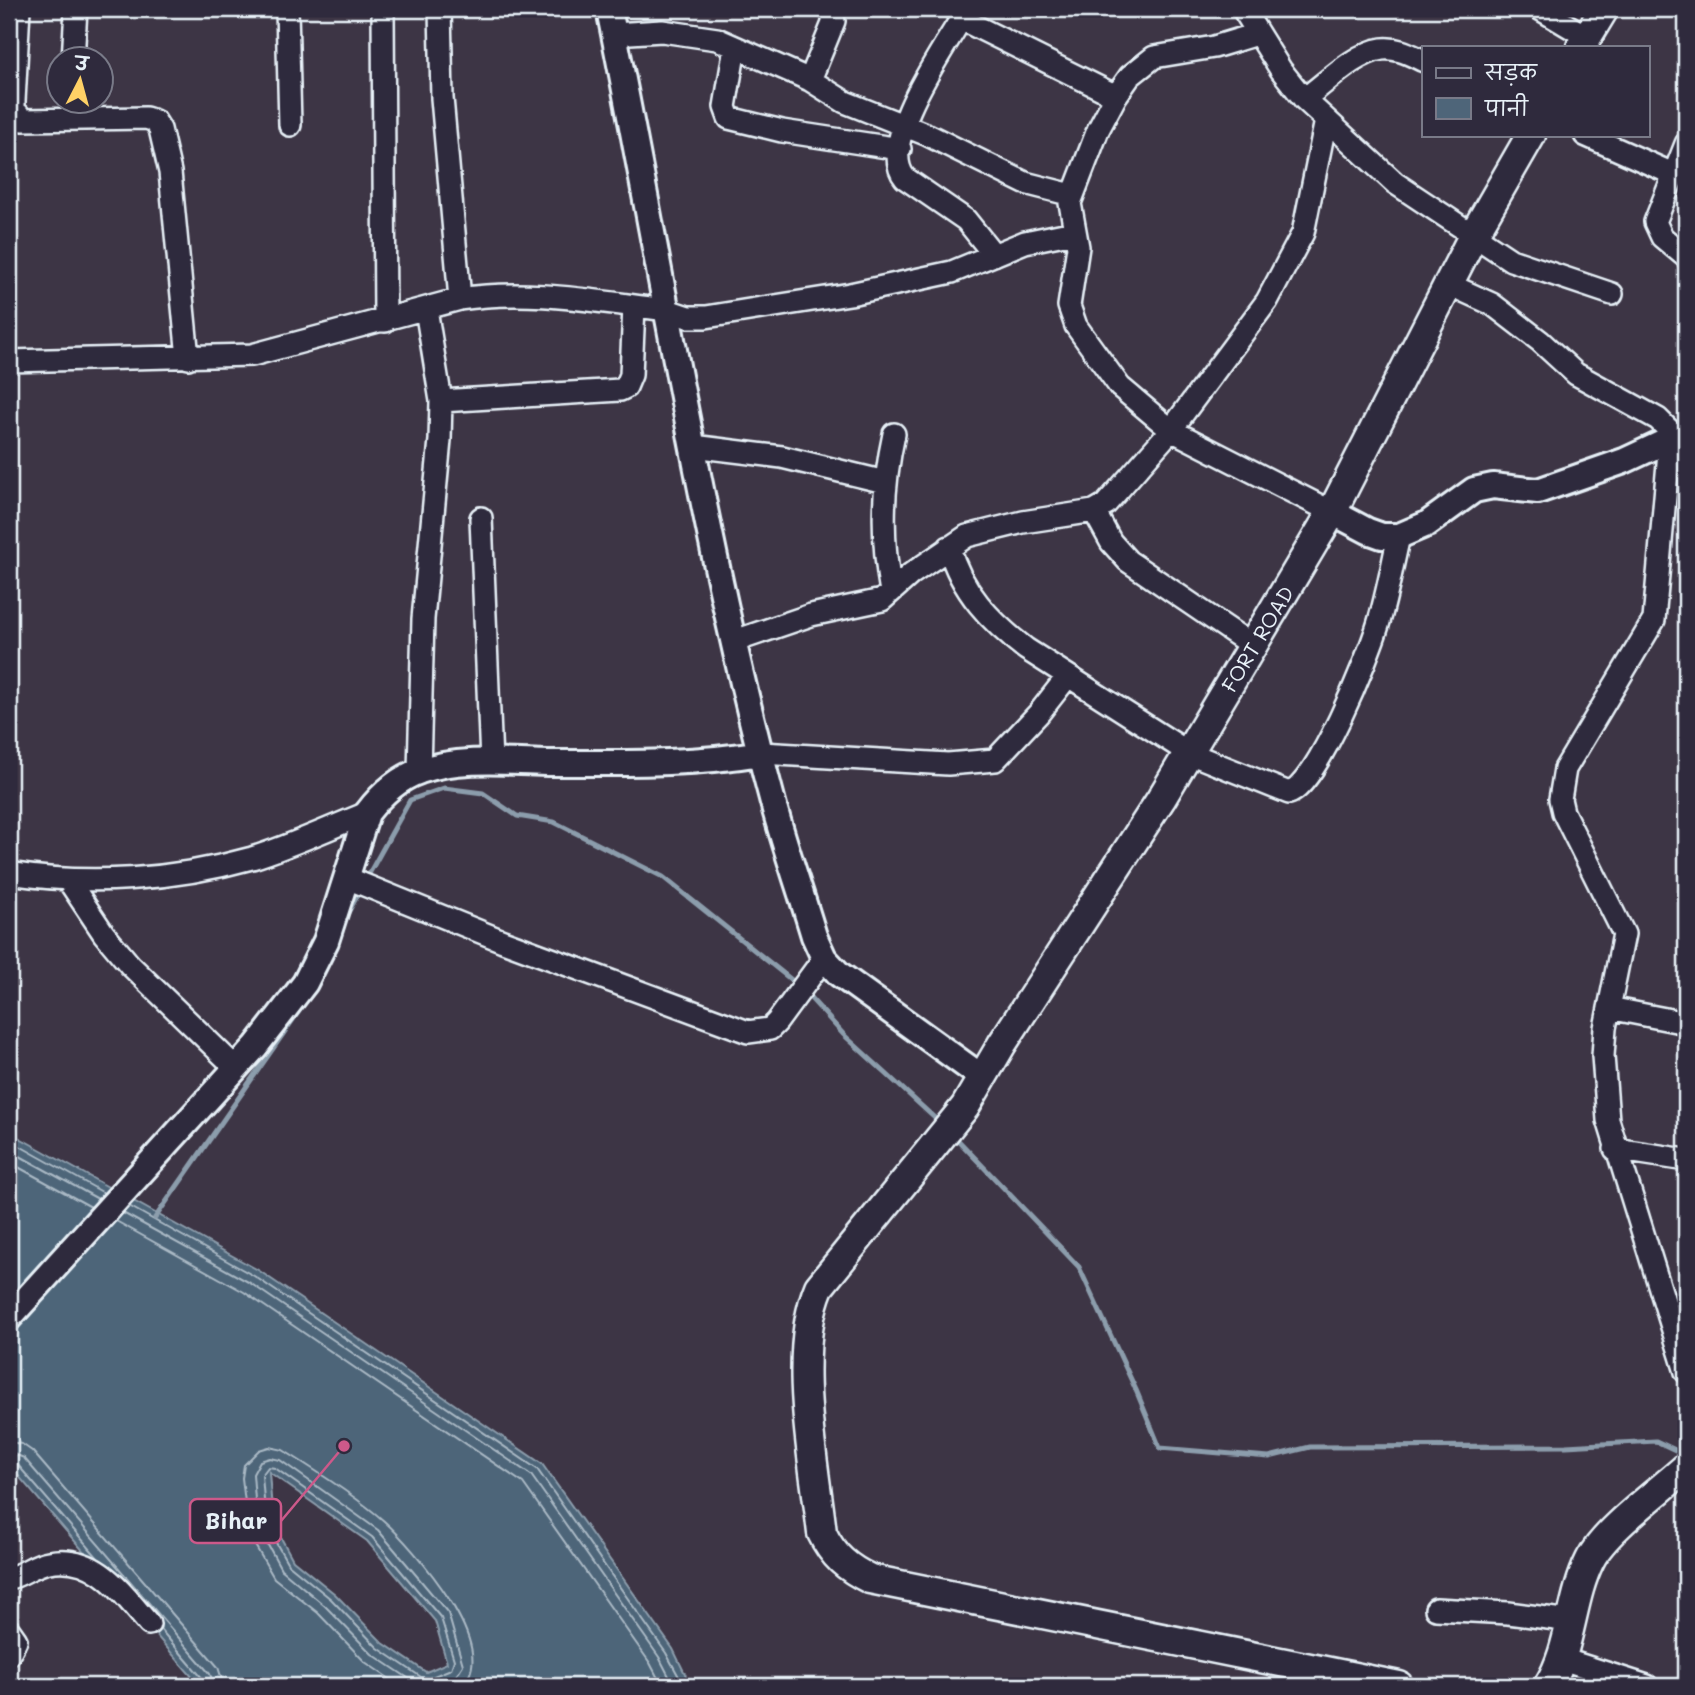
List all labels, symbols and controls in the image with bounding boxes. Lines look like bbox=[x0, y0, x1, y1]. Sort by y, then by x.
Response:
north arrow bbox=[46, 46, 116, 116]
legend bbox=[1422, 46, 1650, 136]
text: उ bbox=[72, 49, 92, 76]
text: सड़क bbox=[1484, 58, 1538, 86]
text: पानी bbox=[1484, 93, 1530, 121]
street label: FORT ROAD bbox=[1214, 580, 1299, 697]
callout: Bihar bbox=[190, 1499, 281, 1543]
text: Bihar bbox=[205, 1505, 267, 1535]

